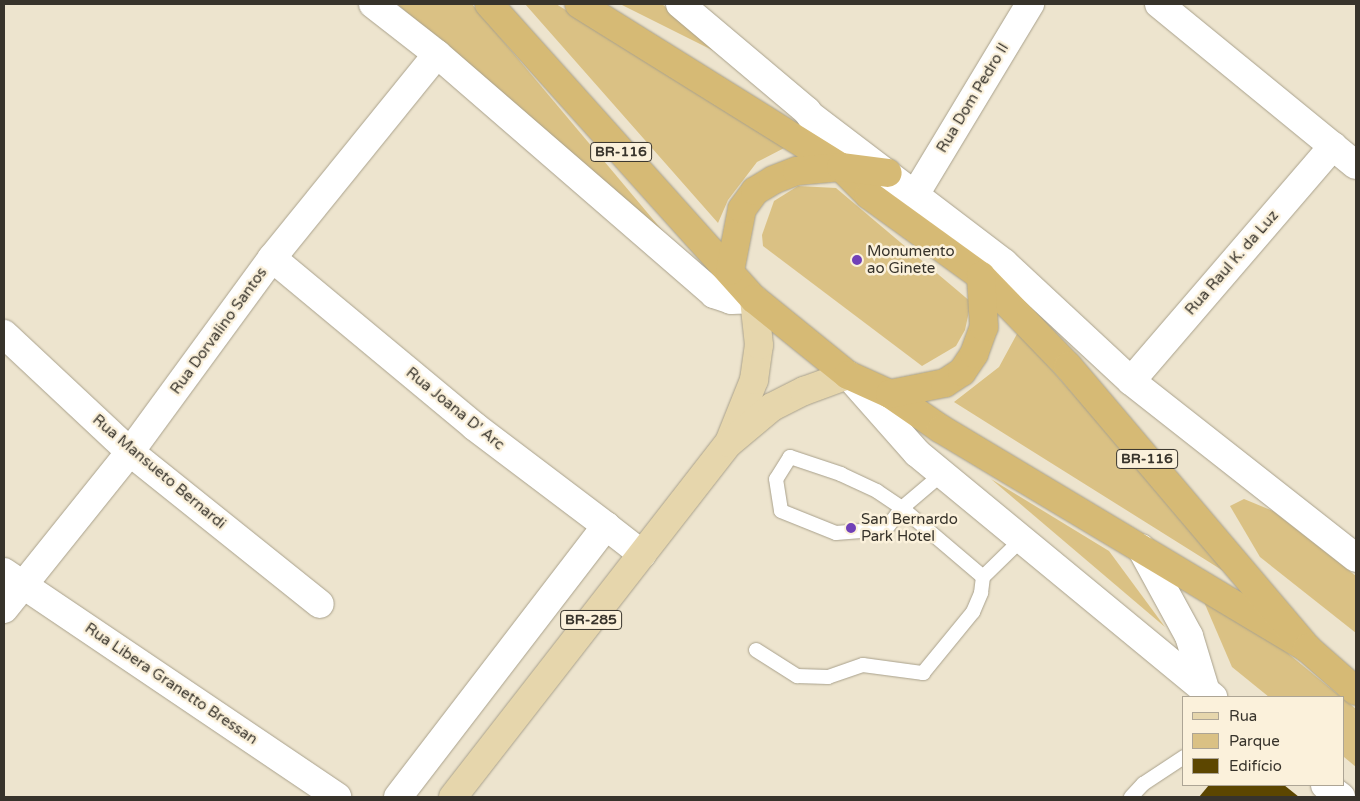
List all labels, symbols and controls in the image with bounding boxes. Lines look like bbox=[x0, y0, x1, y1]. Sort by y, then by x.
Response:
street label: Rua Dom Pedro II bbox=[933, 40, 1013, 156]
road number: BR-116 bbox=[590, 140, 652, 163]
street label: Rua Raul K. da Luz bbox=[1182, 207, 1282, 319]
place label: Monumento ao Ginete bbox=[867, 242, 955, 277]
marker: Monumento ao Ginete bbox=[851, 254, 863, 266]
street label: Rua Dorvalino Santos bbox=[167, 264, 271, 398]
street label: Rua Joana D' Arc bbox=[402, 364, 508, 454]
street label: Rua Mansueto Bernardi bbox=[89, 411, 229, 533]
road number: BR-116 bbox=[1116, 448, 1178, 470]
place label: San Bernardo Park Hotel bbox=[861, 510, 958, 545]
marker: San Bernardo Park Hotel bbox=[845, 522, 857, 534]
road number: BR-285 bbox=[560, 608, 622, 632]
street label: Rua Libera Granetto Bressan bbox=[81, 619, 261, 749]
legend bbox=[1182, 696, 1345, 786]
text: Rua bbox=[1229, 707, 1257, 725]
text: Parque bbox=[1229, 732, 1280, 750]
text: Edifício bbox=[1229, 757, 1282, 775]

